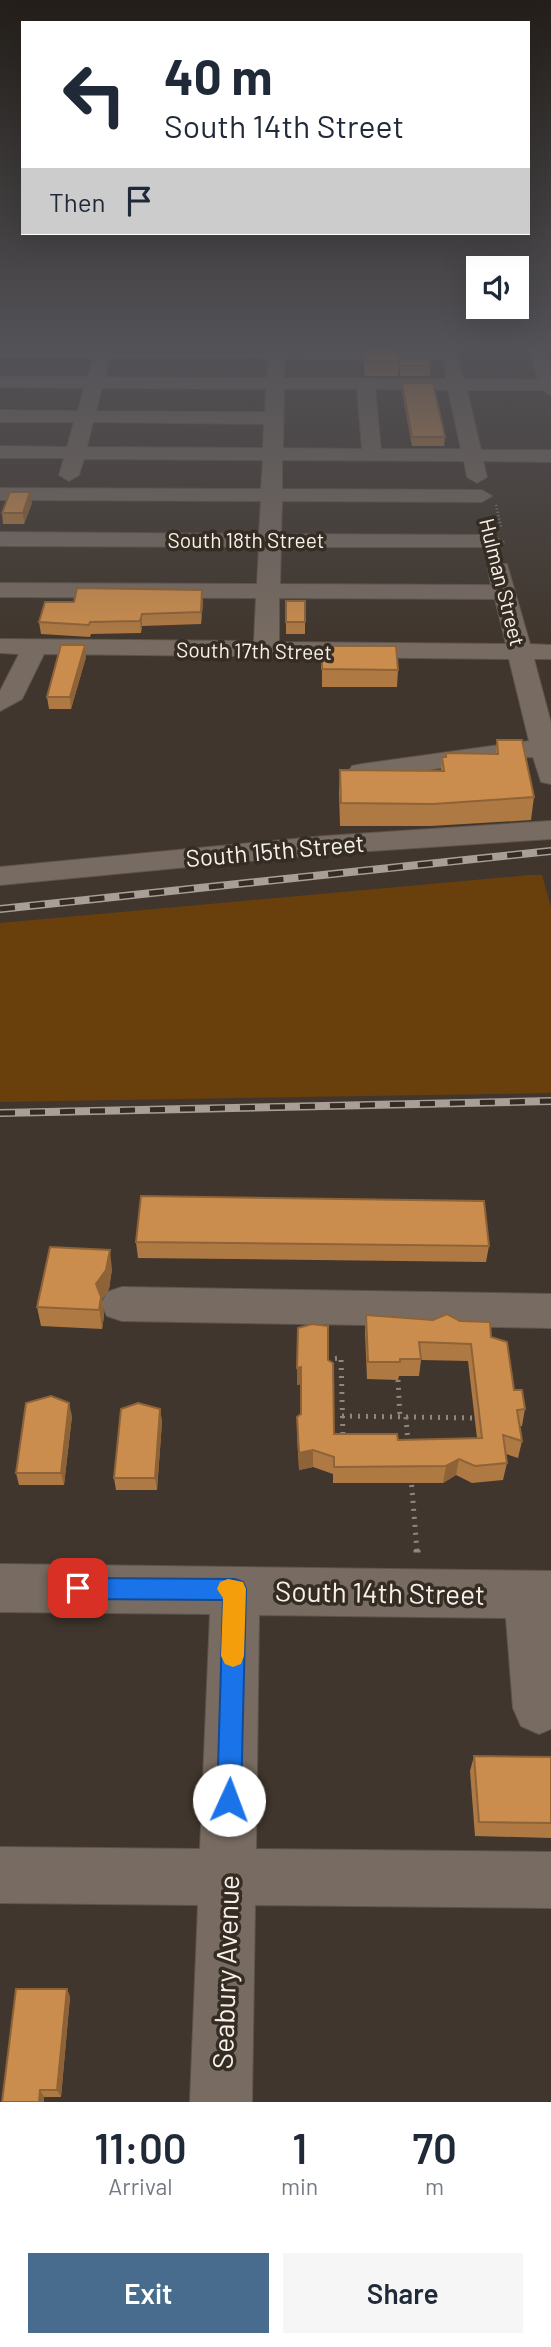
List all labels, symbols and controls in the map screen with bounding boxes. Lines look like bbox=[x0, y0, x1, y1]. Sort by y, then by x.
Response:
text: 40 m bbox=[164, 46, 272, 105]
icon: left bbox=[49, 49, 140, 140]
text: South 14th Street bbox=[164, 106, 404, 144]
icon: arrive bbox=[120, 182, 158, 220]
text: Then bbox=[49, 186, 106, 217]
map controls bbox=[466, 256, 529, 319]
button: sound bbox=[466, 256, 529, 319]
street label: Hulman Street bbox=[475, 516, 531, 648]
street label: South 18th Street bbox=[168, 527, 324, 552]
street label: South 17th Street bbox=[176, 636, 332, 664]
street label: South 15th Street bbox=[184, 828, 366, 872]
pin bbox=[48, 1558, 108, 1618]
icon: arrive bbox=[59, 1569, 97, 1607]
street label: South 14th Street bbox=[275, 1573, 485, 1611]
position arrow bbox=[192, 1763, 266, 1837]
street label: Seabury Avenue bbox=[205, 1874, 245, 2070]
text: 11:00 bbox=[94, 2122, 187, 2172]
text: 1 bbox=[292, 2122, 307, 2172]
text: 70 bbox=[412, 2122, 457, 2172]
text: Arrival bbox=[108, 2172, 173, 2200]
text: min bbox=[281, 2172, 318, 2200]
text: m bbox=[425, 2172, 444, 2200]
button: Exit bbox=[28, 2253, 269, 2333]
button: Share bbox=[283, 2253, 523, 2333]

